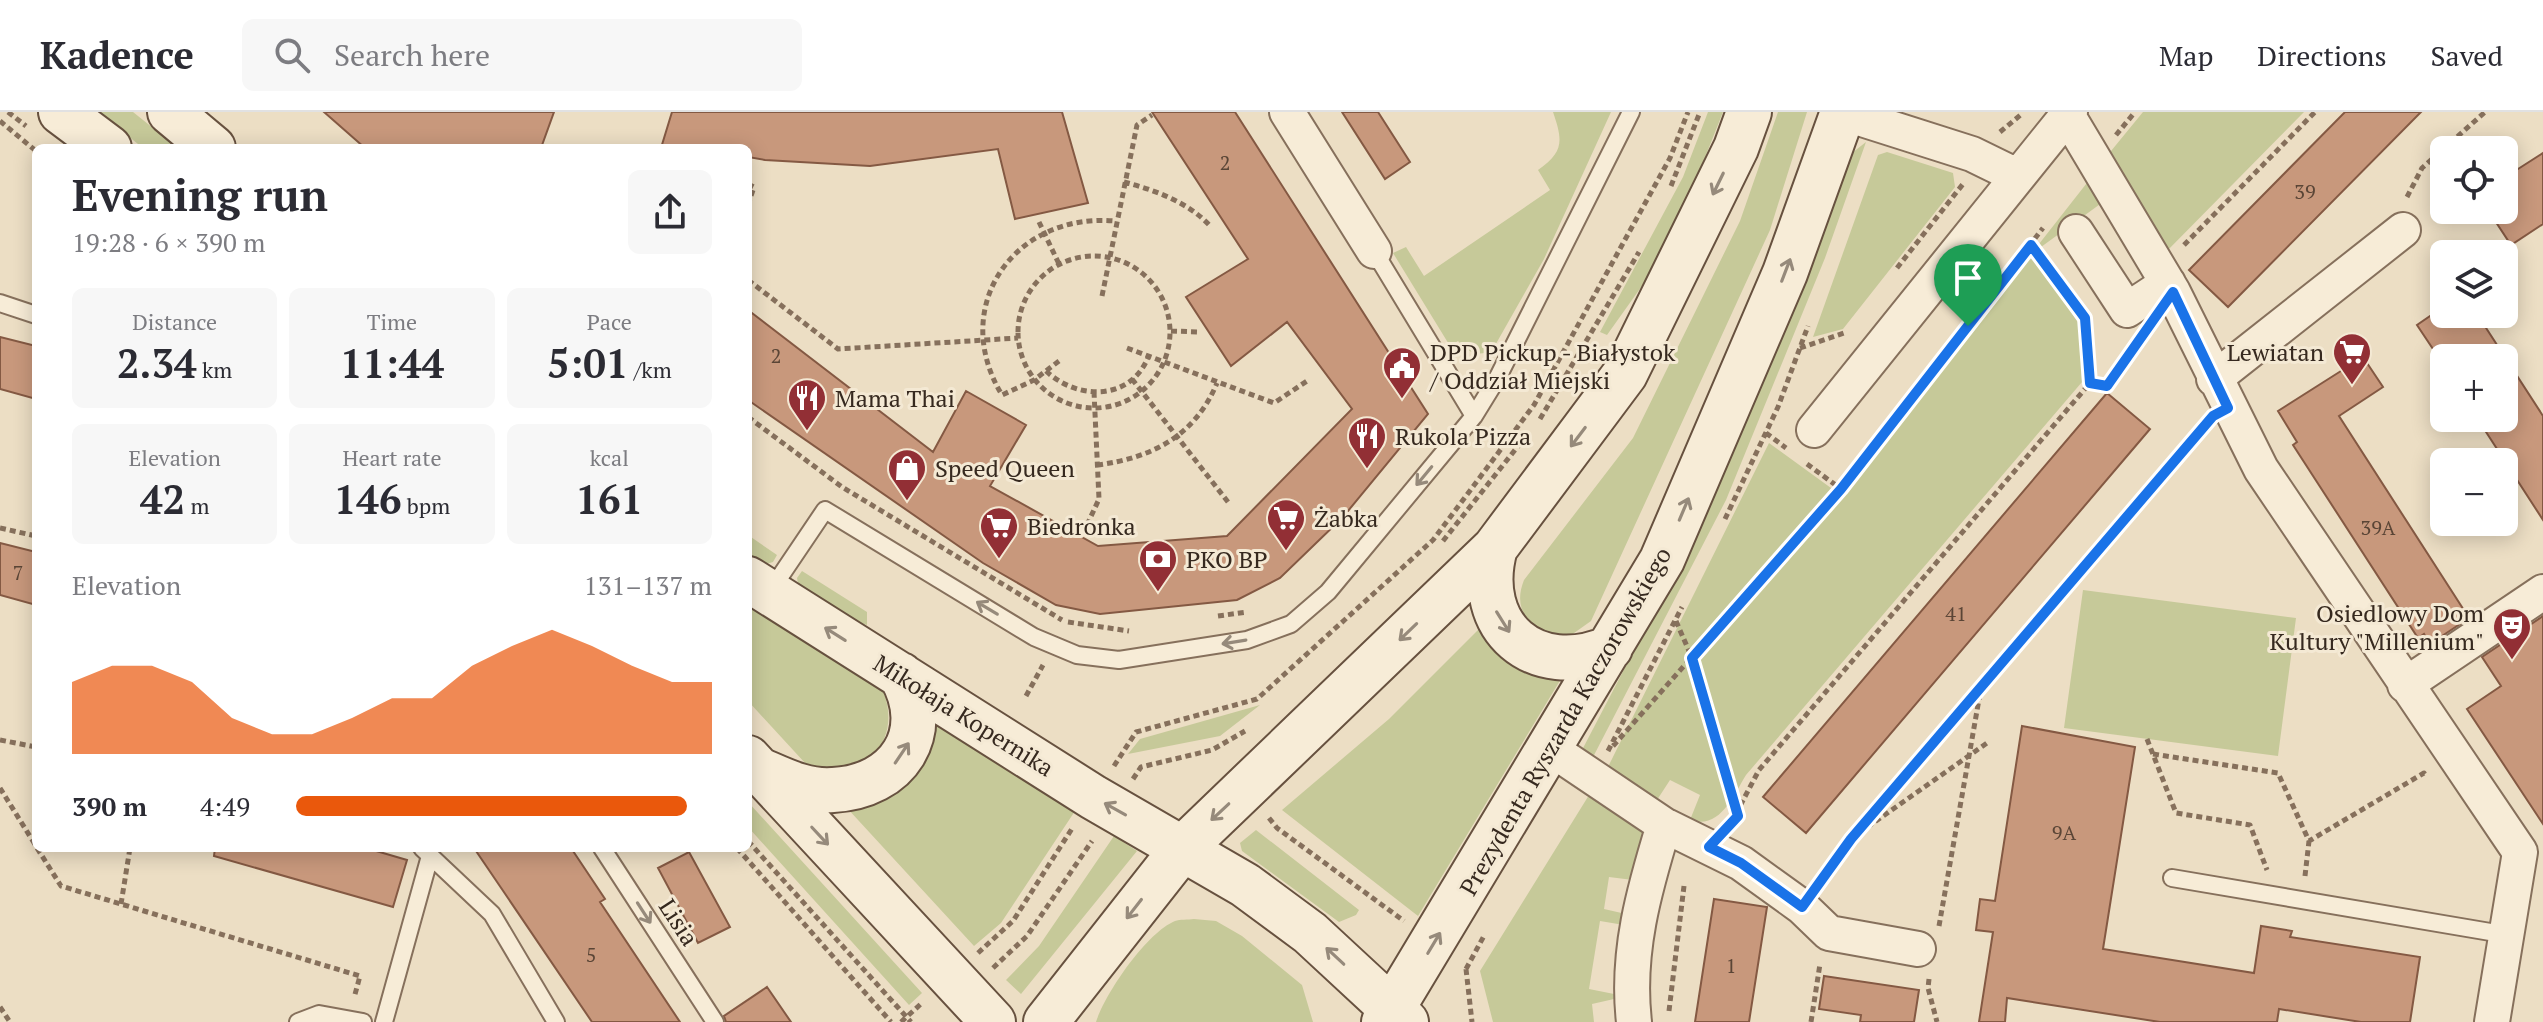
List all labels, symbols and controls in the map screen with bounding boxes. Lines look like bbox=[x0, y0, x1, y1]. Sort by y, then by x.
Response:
search box bbox=[242, 19, 802, 91]
text: Kadence bbox=[40, 30, 194, 80]
icon: search bbox=[270, 33, 314, 77]
text: Search here bbox=[334, 35, 490, 75]
text: Map bbox=[2159, 37, 2213, 74]
text: Directions bbox=[2257, 37, 2387, 74]
text: Saved bbox=[2431, 37, 2503, 74]
map controls bbox=[2430, 136, 2518, 536]
button: locate bbox=[2430, 136, 2518, 224]
house number: 2 bbox=[1220, 149, 1230, 176]
text: Evening run bbox=[72, 165, 328, 224]
button: share bbox=[628, 170, 712, 254]
one-way arrow bbox=[1710, 171, 1726, 195]
house number: 39 bbox=[2294, 178, 2316, 205]
text: 19:28 · 6 × 390 m bbox=[72, 225, 266, 259]
button: layers bbox=[2430, 240, 2518, 328]
pin bbox=[1934, 244, 2002, 326]
icon: arrive bbox=[1946, 256, 1990, 300]
one-way arrow bbox=[1780, 258, 1794, 283]
text: Distance bbox=[132, 307, 217, 336]
text: Time bbox=[367, 307, 417, 336]
text: Pace bbox=[587, 307, 632, 336]
supermarket icon: Lewiatan bbox=[2331, 331, 2373, 386]
text: 2.34 bbox=[117, 336, 197, 389]
text: 11:44 bbox=[340, 336, 444, 389]
text: 5:01 bbox=[547, 336, 628, 389]
place label: DPD Pickup - Białystok / Oddział Miejski bbox=[1429, 336, 1676, 396]
place label: Lewiatan bbox=[2227, 336, 2324, 368]
house number: 2 bbox=[771, 342, 781, 369]
button: + bbox=[2430, 344, 2518, 432]
public building icon: DPD Pickup - Białystok / Oddział Miejski bbox=[1381, 345, 1423, 400]
text: km bbox=[197, 355, 232, 384]
text: /km bbox=[628, 355, 672, 384]
restaurant icon: Mama Thai bbox=[786, 377, 828, 432]
place label: Mama Thai bbox=[835, 382, 955, 414]
restaurant icon: Rukola Pizza bbox=[1346, 415, 1388, 470]
place label: Rukola Pizza bbox=[1395, 420, 1531, 452]
one-way arrow bbox=[1570, 426, 1587, 447]
text: Elevation bbox=[128, 443, 221, 472]
text: Heart rate bbox=[343, 443, 441, 472]
text: kcal bbox=[590, 443, 629, 472]
shop icon: Speed Queen bbox=[886, 447, 928, 502]
button: − bbox=[2430, 448, 2518, 536]
place label: Speed Queen bbox=[935, 452, 1075, 484]
one-way arrow bbox=[1416, 465, 1433, 486]
text: 42 bbox=[140, 472, 185, 525]
text: 146 bbox=[334, 472, 402, 525]
text: 161 bbox=[575, 472, 643, 525]
text: m bbox=[185, 491, 209, 520]
text: bpm bbox=[402, 491, 450, 520]
supermarket icon: Żabka bbox=[1265, 497, 1307, 552]
one-way arrow bbox=[1677, 497, 1692, 522]
place label: Żabka bbox=[1314, 502, 1378, 534]
supermarket icon: Biedronka bbox=[978, 505, 1020, 560]
place label: Biedronka bbox=[1027, 510, 1136, 542]
house number: 39A bbox=[2361, 514, 2396, 541]
bank icon: PKO BP bbox=[1137, 538, 1179, 593]
street label: Prezydenta Ryszarda Kaczorowskiego bbox=[1452, 541, 1678, 901]
place label: PKO BP bbox=[1186, 543, 1268, 575]
house number: 7 bbox=[13, 559, 23, 586]
text: Elevation bbox=[72, 568, 181, 602]
text: 131–137 m bbox=[584, 568, 712, 602]
place label: Osiedlowy Dom Kultury "Millenium" bbox=[2269, 597, 2484, 657]
one-way arrow bbox=[976, 600, 999, 616]
house number: 41 bbox=[1945, 600, 1967, 627]
theatre icon: Osiedlowy Dom Kultury "Millenium" bbox=[2491, 606, 2533, 661]
one-way arrow bbox=[1494, 611, 1511, 633]
one-way arrow bbox=[1398, 623, 1418, 642]
one-way arrow bbox=[824, 626, 847, 642]
one-way arrow bbox=[1222, 635, 1247, 650]
street label: Mikołaja Kopernika bbox=[868, 647, 1060, 783]
one-way arrow bbox=[893, 742, 910, 765]
text: 390 m bbox=[72, 789, 147, 823]
text: 4:49 bbox=[200, 789, 250, 823]
one-way arrow bbox=[1104, 801, 1127, 817]
one-way arrow bbox=[1211, 802, 1230, 821]
house number: 9A bbox=[2052, 819, 2076, 846]
one-way arrow bbox=[810, 826, 829, 845]
street label: Lisia bbox=[652, 892, 706, 952]
one-way arrow bbox=[1126, 898, 1143, 919]
one-way arrow bbox=[636, 902, 653, 924]
one-way arrow bbox=[1426, 932, 1442, 955]
house number: 5 bbox=[586, 941, 596, 968]
one-way arrow bbox=[1326, 948, 1346, 966]
house number: 1 bbox=[1726, 952, 1736, 979]

